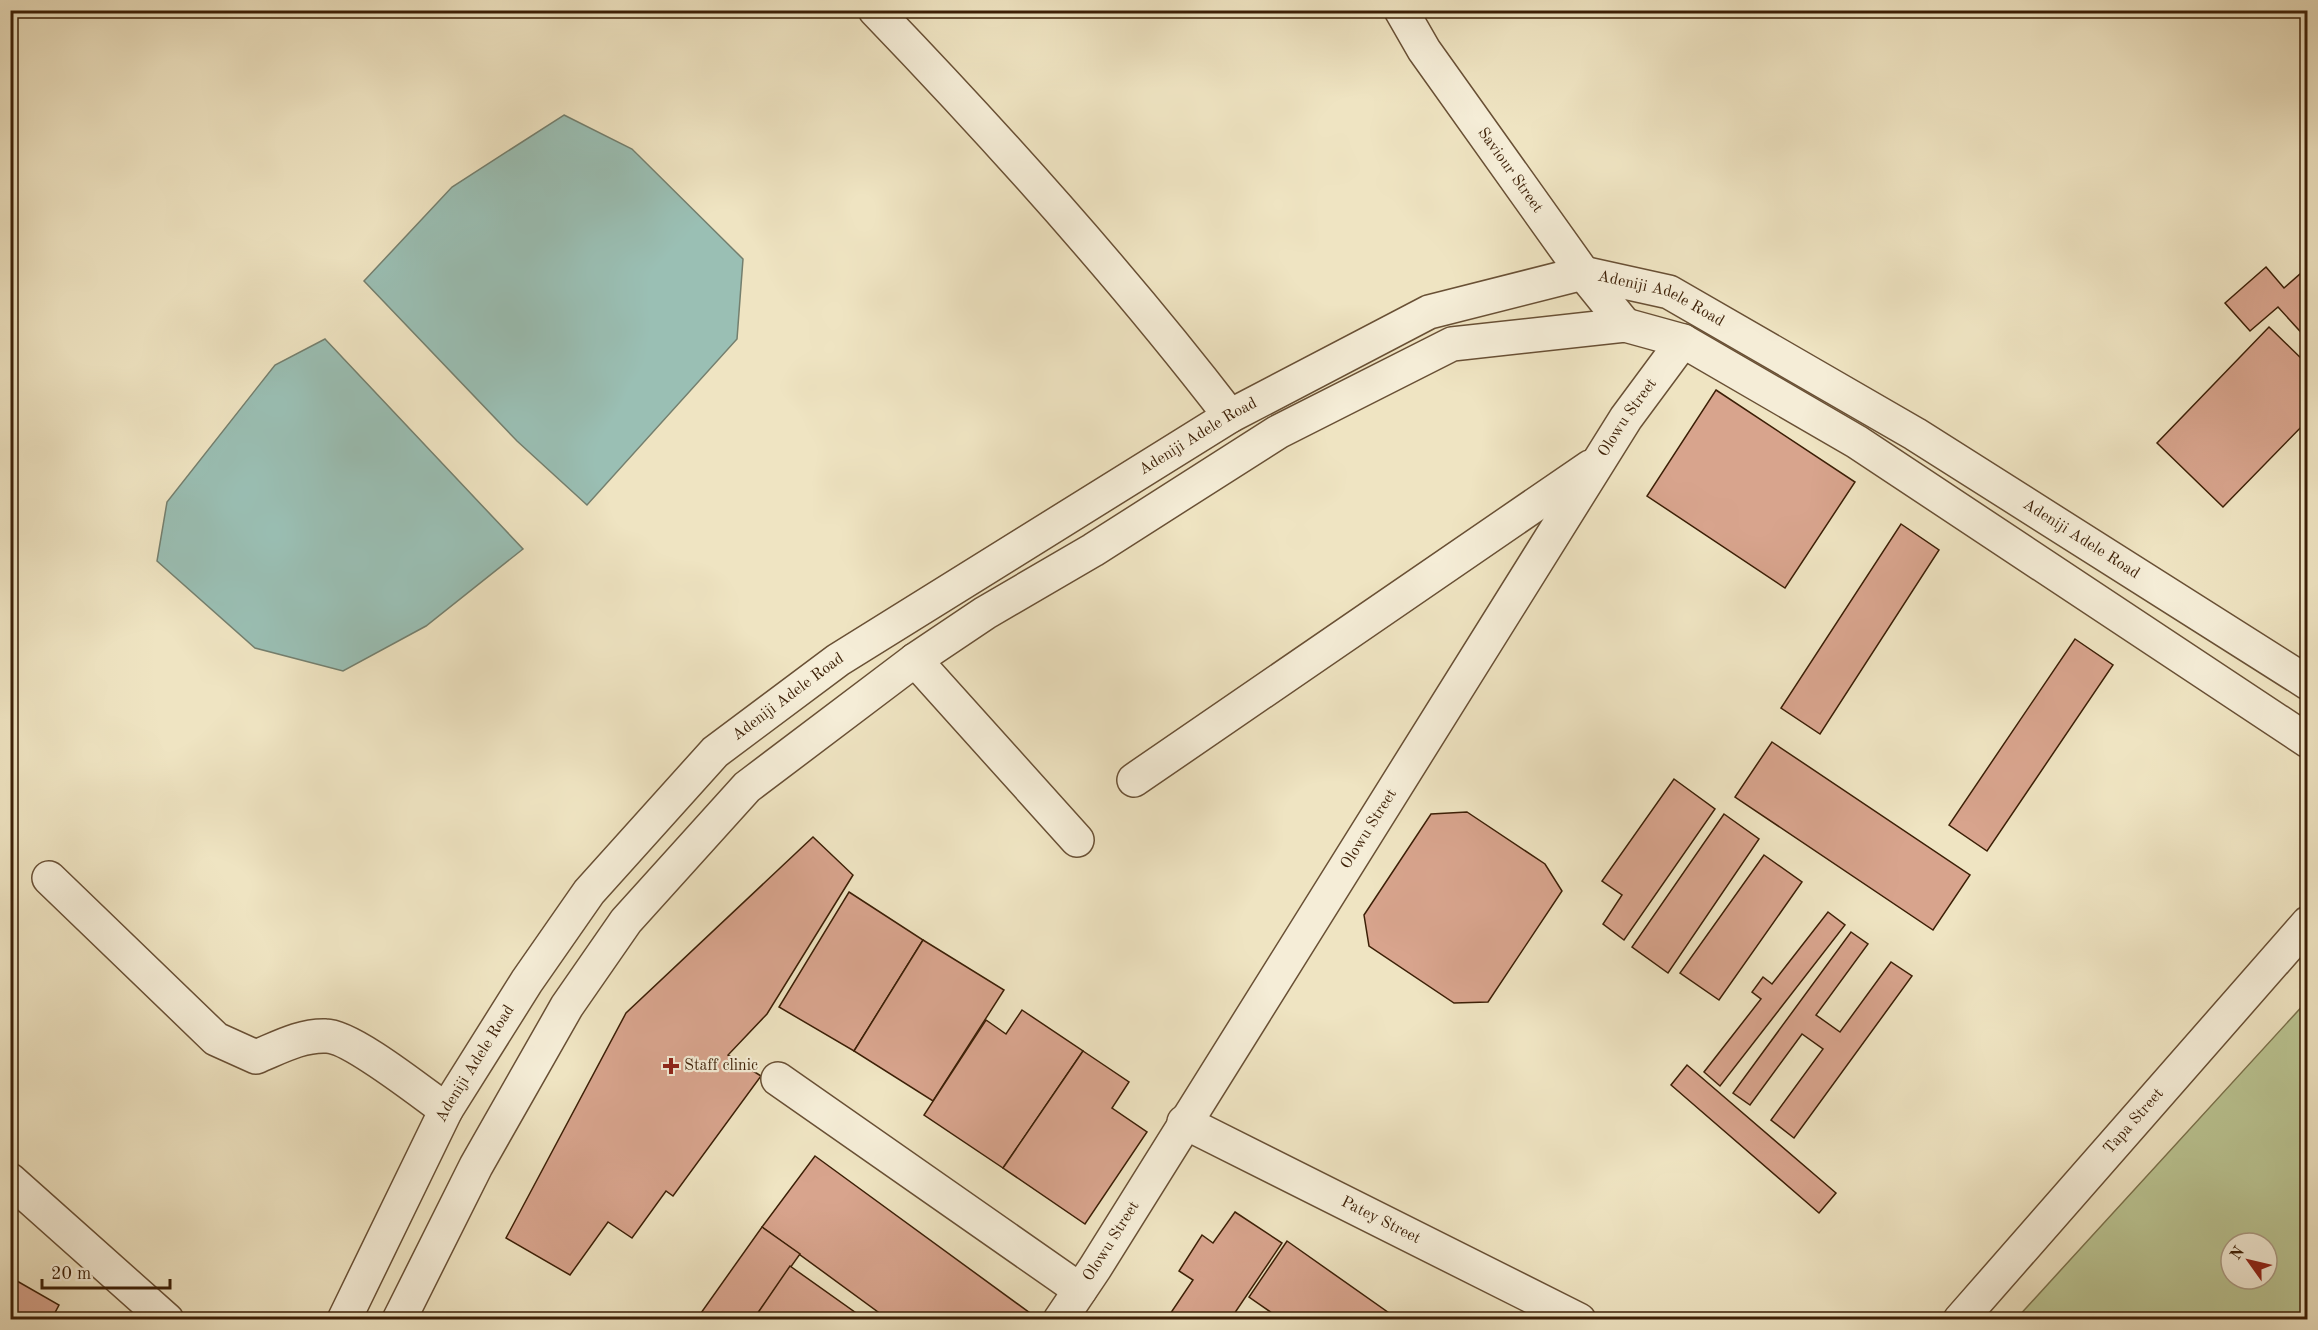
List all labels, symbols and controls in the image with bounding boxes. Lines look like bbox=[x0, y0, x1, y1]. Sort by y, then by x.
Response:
street label: Saviour Street bbox=[1474, 125, 1546, 216]
street label: Adeniji Adele Road bbox=[1596, 268, 1727, 330]
street label: Olowu Street bbox=[1596, 375, 1660, 460]
street label: Adeniji Adele Road bbox=[1136, 395, 1260, 478]
street label: Adeniji Adele Road bbox=[2020, 496, 2142, 582]
street label: Adeniji Adele Road bbox=[729, 650, 847, 744]
street label: Olowu Street bbox=[1338, 786, 1400, 872]
street label: Adeniji Adele Road bbox=[433, 1003, 518, 1125]
marker: Staff clinic bbox=[662, 1057, 680, 1075]
place label: Staff clinic bbox=[684, 1058, 758, 1074]
street label: Tapa Street bbox=[2101, 1085, 2167, 1157]
street label: Patey Street bbox=[1338, 1194, 1423, 1247]
street label: Olowu Street bbox=[1080, 1198, 1143, 1284]
north arrow bbox=[2219, 1231, 2279, 1291]
text: N bbox=[2228, 1244, 2249, 1263]
scale bar bbox=[42, 1252, 170, 1290]
text: 20 m bbox=[51, 1265, 91, 1283]

